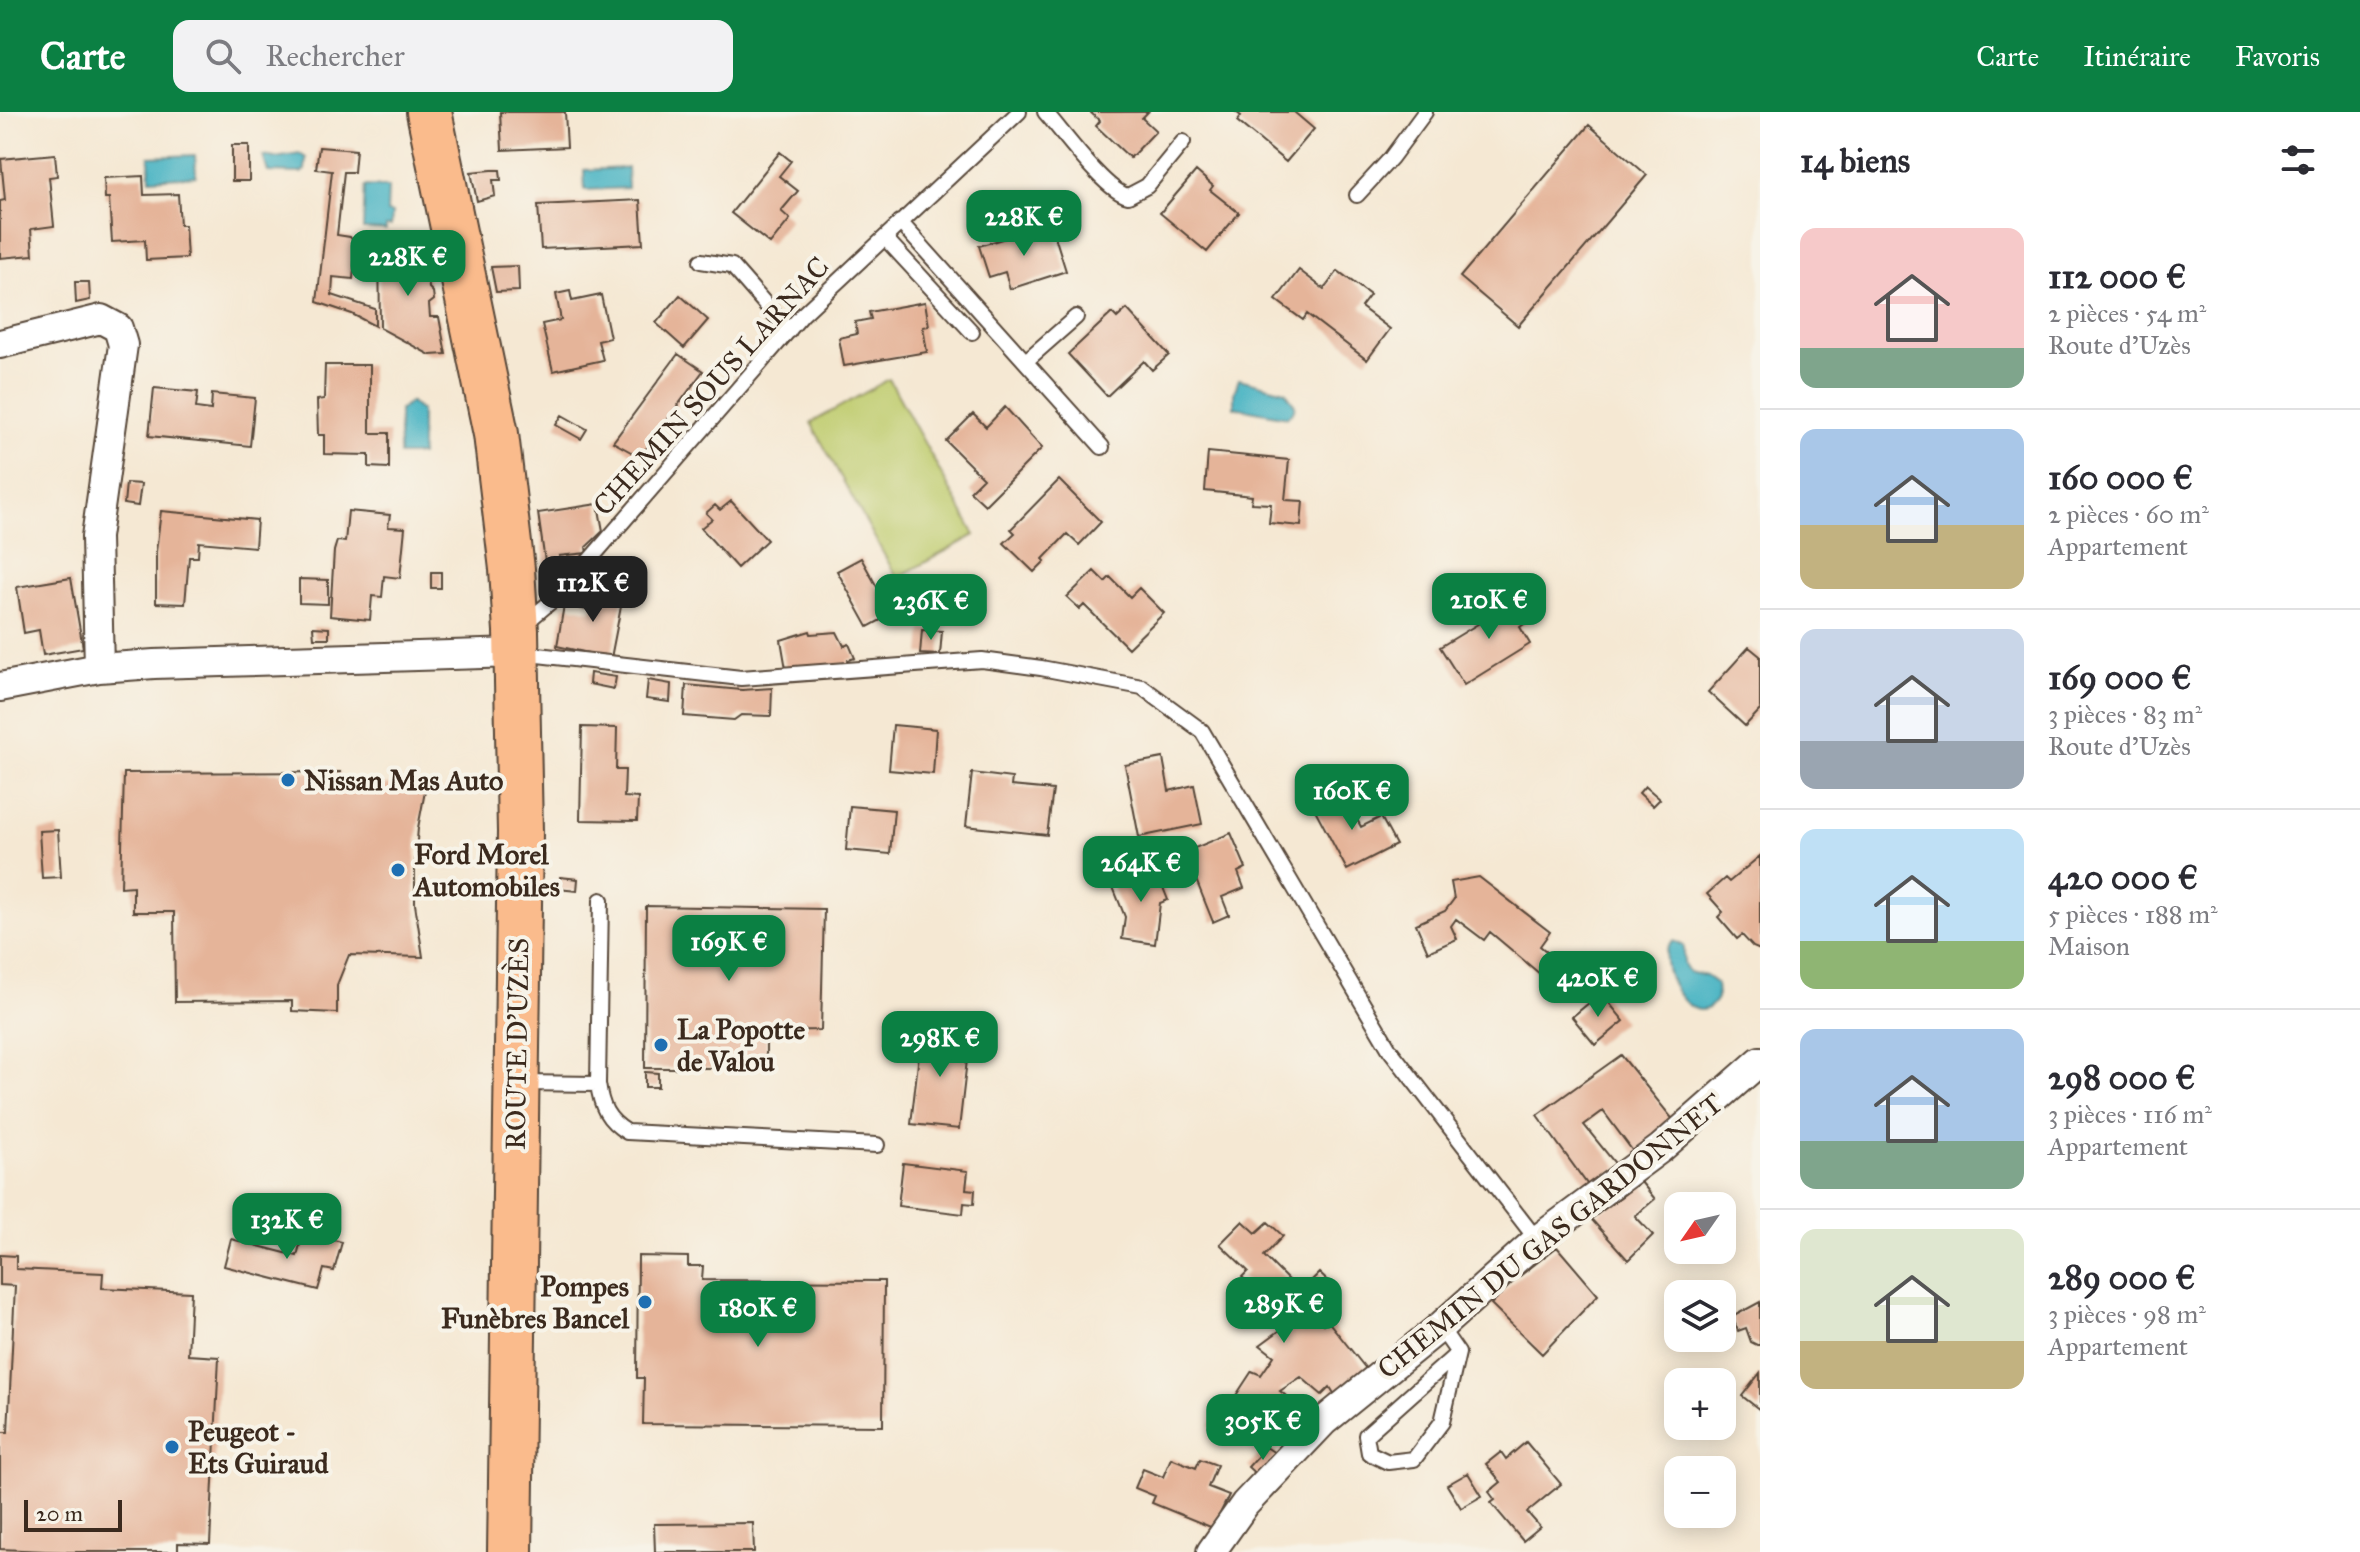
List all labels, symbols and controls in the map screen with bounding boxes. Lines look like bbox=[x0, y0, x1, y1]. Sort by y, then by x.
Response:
search box bbox=[173, 20, 733, 92]
text: Carte bbox=[40, 33, 125, 79]
icon: search bbox=[201, 34, 245, 78]
text: Rechercher bbox=[265, 38, 405, 74]
text: Carte bbox=[1976, 39, 2039, 74]
text: Itinéraire bbox=[2083, 39, 2191, 74]
text: Favoris bbox=[2235, 39, 2320, 74]
icon: filters bbox=[2276, 138, 2320, 182]
text: 14 biens bbox=[1800, 140, 1910, 181]
pin: 228K € bbox=[959, 190, 1089, 258]
text: 228K € bbox=[984, 200, 1064, 232]
pin: 228K € bbox=[343, 230, 473, 298]
text: 228K € bbox=[368, 240, 448, 272]
street label: CHEMIN SOUS LARNAC bbox=[586, 249, 836, 523]
text: 112 000 € bbox=[2048, 256, 2186, 297]
icon: home bbox=[1864, 260, 1960, 356]
text: 2 pièces · 54 m² bbox=[2048, 297, 2206, 329]
text: Route d'Uzès bbox=[2048, 329, 2191, 361]
text: 160 000 € bbox=[2048, 457, 2193, 498]
icon: home bbox=[1864, 461, 1960, 557]
text: 2 pièces · 60 m² bbox=[2048, 498, 2209, 530]
text: Appartement bbox=[2048, 530, 2188, 562]
pin: 112K € bbox=[528, 556, 658, 624]
text: 112K € bbox=[556, 566, 630, 598]
pin: 210K € bbox=[1424, 573, 1554, 641]
pin: 236K € bbox=[866, 574, 996, 642]
text: 210K € bbox=[1450, 583, 1528, 615]
text: 236K € bbox=[893, 584, 969, 616]
text: 169 000 € bbox=[2048, 657, 2192, 698]
icon: home bbox=[1864, 661, 1960, 757]
text: 3 pièces · 83 m² bbox=[2048, 698, 2202, 730]
text: Route d'Uzès bbox=[2048, 730, 2191, 762]
place label: Nissan Mas Auto bbox=[304, 763, 503, 798]
pin: 160K € bbox=[1287, 764, 1417, 832]
marker: Nissan Mas Auto bbox=[279, 771, 297, 789]
text: 160K € bbox=[1313, 774, 1391, 806]
pin: 264K € bbox=[1076, 836, 1206, 904]
place label: Ford Morel Automobiles bbox=[412, 837, 560, 904]
text: 264K € bbox=[1101, 846, 1181, 878]
text: 420 000 € bbox=[2048, 857, 2198, 898]
marker: Ford Morel Automobiles bbox=[389, 861, 407, 879]
icon: home bbox=[1864, 861, 1960, 957]
text: 5 pièces · 188 m² bbox=[2048, 898, 2218, 930]
pin: 169K € bbox=[664, 915, 794, 983]
text: 169K € bbox=[690, 925, 768, 957]
text: Maison bbox=[2048, 930, 2130, 962]
street label: ROUTE D'UZÈS bbox=[498, 938, 536, 1150]
pin: 420K € bbox=[1533, 951, 1663, 1019]
text: 420K € bbox=[1557, 961, 1639, 993]
pin: 298K € bbox=[875, 1011, 1005, 1079]
place label: La Popotte de Valou bbox=[677, 1012, 805, 1079]
text: 298K € bbox=[900, 1021, 980, 1053]
marker: La Popotte de Valou bbox=[652, 1036, 670, 1054]
text: 298 000 € bbox=[2048, 1057, 2196, 1098]
icon: home bbox=[1864, 1061, 1960, 1157]
street label: CHEMIN DU GAS GARDONNET bbox=[1370, 1086, 1730, 1386]
text: 3 pièces · 116 m² bbox=[2048, 1098, 2212, 1130]
text: Appartement bbox=[2048, 1130, 2188, 1162]
north arrow bbox=[1664, 1192, 1736, 1264]
map controls bbox=[1664, 1192, 1736, 1528]
pin: 132K € bbox=[222, 1193, 352, 1261]
text: 132K € bbox=[250, 1203, 324, 1235]
text: 289 000 € bbox=[2048, 1257, 2196, 1298]
icon: home bbox=[1864, 1261, 1960, 1357]
place label: Pompes Funèbres Bancel bbox=[441, 1269, 629, 1336]
pin: 289K € bbox=[1219, 1277, 1349, 1345]
button: layers bbox=[1664, 1280, 1736, 1352]
pin: 180K € bbox=[693, 1281, 823, 1349]
text: 289K € bbox=[1244, 1287, 1324, 1319]
text: 180K € bbox=[718, 1291, 798, 1323]
marker: Pompes Funèbres Bancel bbox=[636, 1293, 654, 1311]
text: 3 pièces · 98 m² bbox=[2048, 1298, 2206, 1330]
text: Appartement bbox=[2048, 1330, 2188, 1362]
button: + bbox=[1664, 1368, 1736, 1440]
pin: 305K € bbox=[1198, 1394, 1328, 1462]
text: 305K € bbox=[1224, 1404, 1302, 1436]
place label: Peugeot - Ets Guiraud bbox=[188, 1414, 330, 1481]
marker: Peugeot - Ets Guiraud bbox=[163, 1438, 181, 1456]
button: − bbox=[1664, 1456, 1736, 1528]
scale bar bbox=[24, 1496, 122, 1532]
text: 20 m bbox=[36, 1500, 83, 1527]

